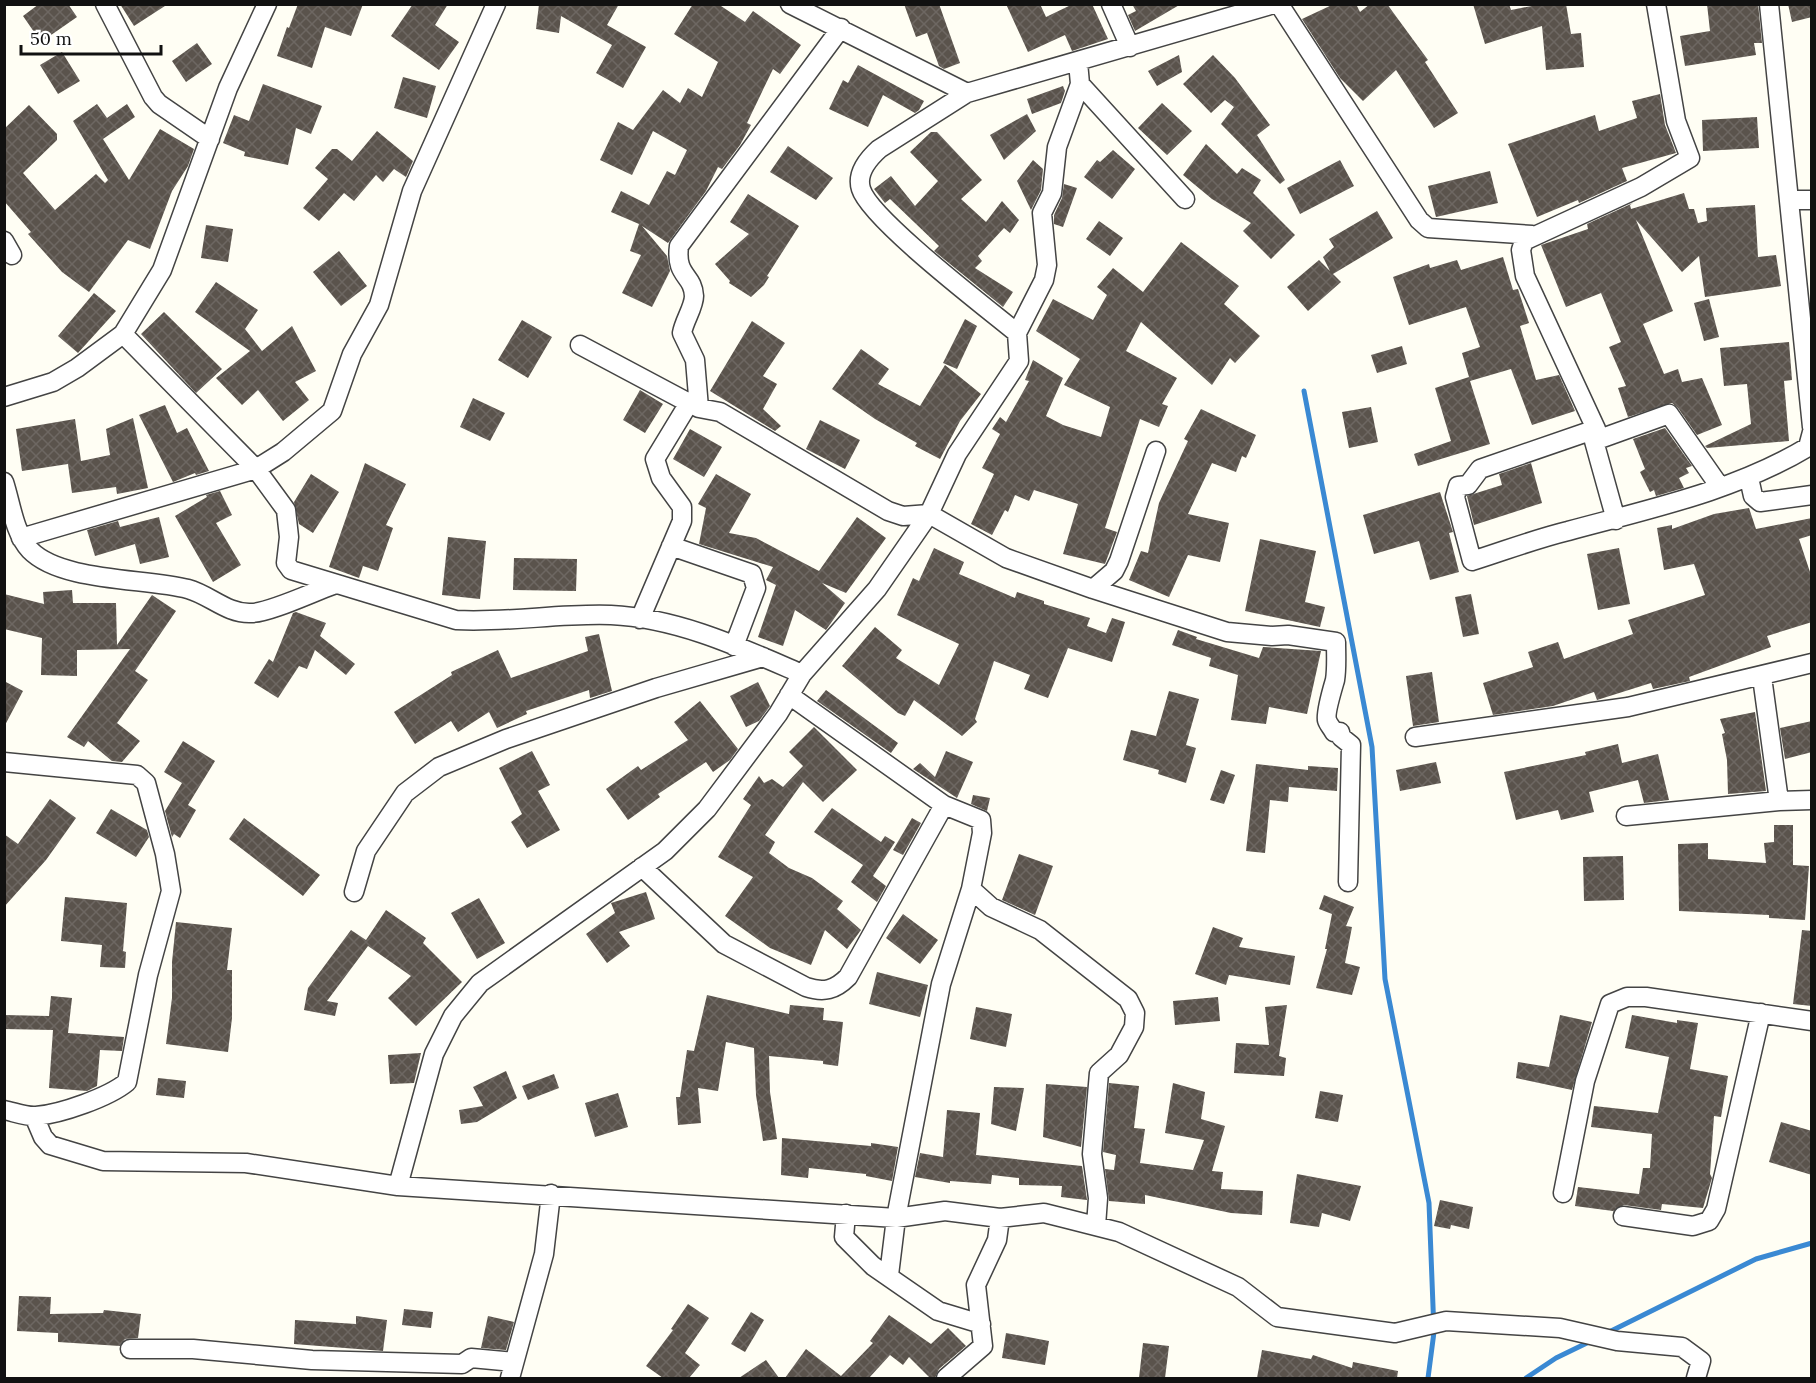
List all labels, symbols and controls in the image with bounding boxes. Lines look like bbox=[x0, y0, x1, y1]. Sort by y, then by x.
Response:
scale bar bbox=[21, 18, 160, 56]
text: 50 m bbox=[30, 27, 72, 50]

